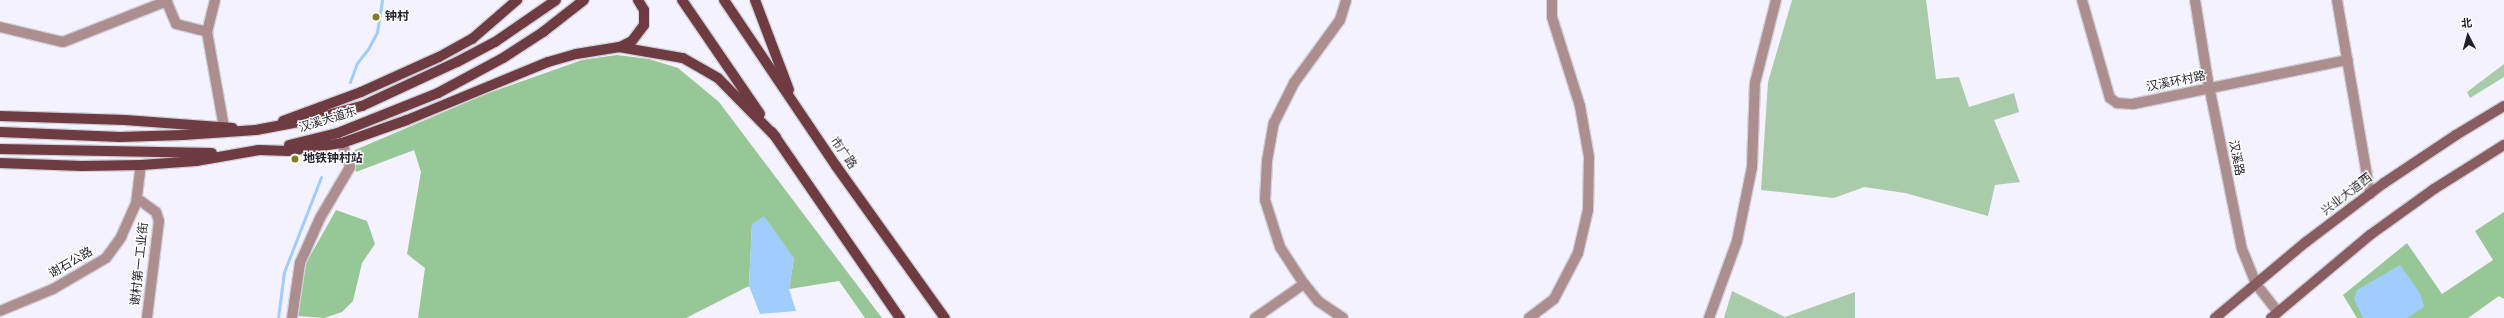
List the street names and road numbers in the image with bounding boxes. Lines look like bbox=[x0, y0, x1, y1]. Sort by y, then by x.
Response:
street label: 汉溪环村路 bbox=[2145, 69, 2207, 95]
street label: 汉溪大道东 bbox=[297, 104, 359, 136]
street label: 市广路 bbox=[827, 134, 859, 172]
street label: 汉溪路 bbox=[2225, 139, 2247, 177]
street label: 兴业大道西 bbox=[2319, 171, 2375, 219]
street label: 谢村第一工业街 bbox=[128, 221, 152, 307]
street label: 谢石公路 bbox=[47, 245, 95, 281]

